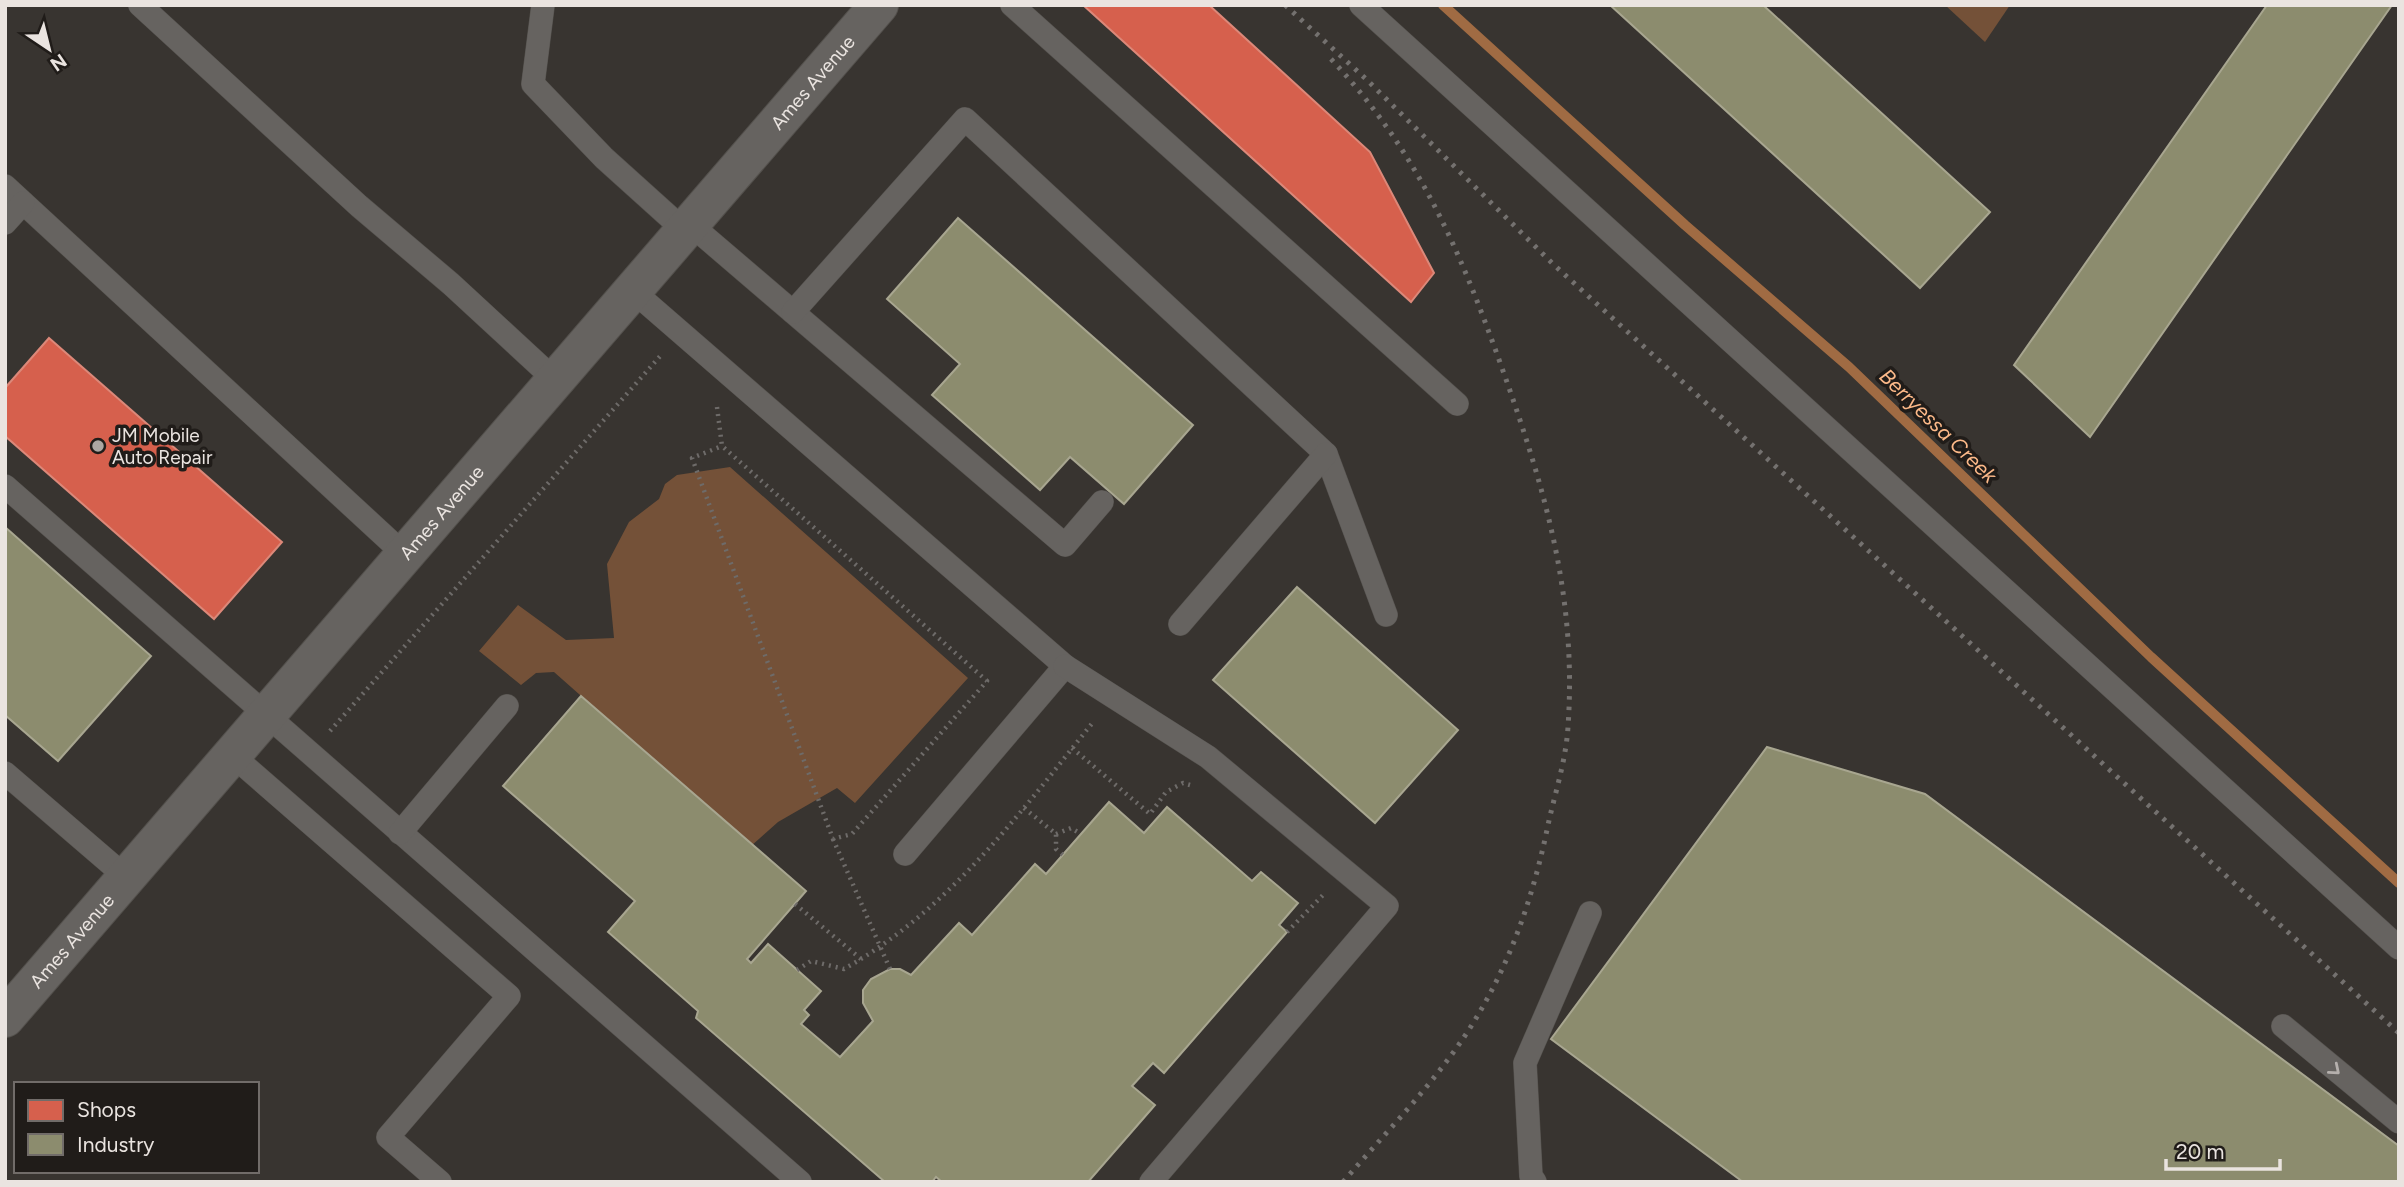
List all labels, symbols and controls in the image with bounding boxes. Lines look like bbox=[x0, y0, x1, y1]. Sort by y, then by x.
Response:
north arrow bbox=[14, 14, 84, 84]
street label: Ames Avenue bbox=[766, 31, 860, 134]
text: N bbox=[46, 49, 71, 76]
water label: Berryessa Creek bbox=[1874, 363, 2003, 489]
place label: JM Mobile Auto Repair bbox=[112, 424, 213, 469]
marker: JM Mobile Auto Repair bbox=[90, 438, 106, 454]
street label: Ames Avenue bbox=[395, 461, 489, 564]
street label: Ames Avenue bbox=[25, 889, 119, 993]
one-way arrow bbox=[2327, 1062, 2340, 1074]
legend bbox=[14, 1082, 259, 1173]
text: Shops bbox=[77, 1097, 136, 1122]
scale bar bbox=[2166, 1128, 2280, 1172]
text: Industry bbox=[77, 1132, 154, 1157]
text: 20 m bbox=[2176, 1139, 2224, 1164]

